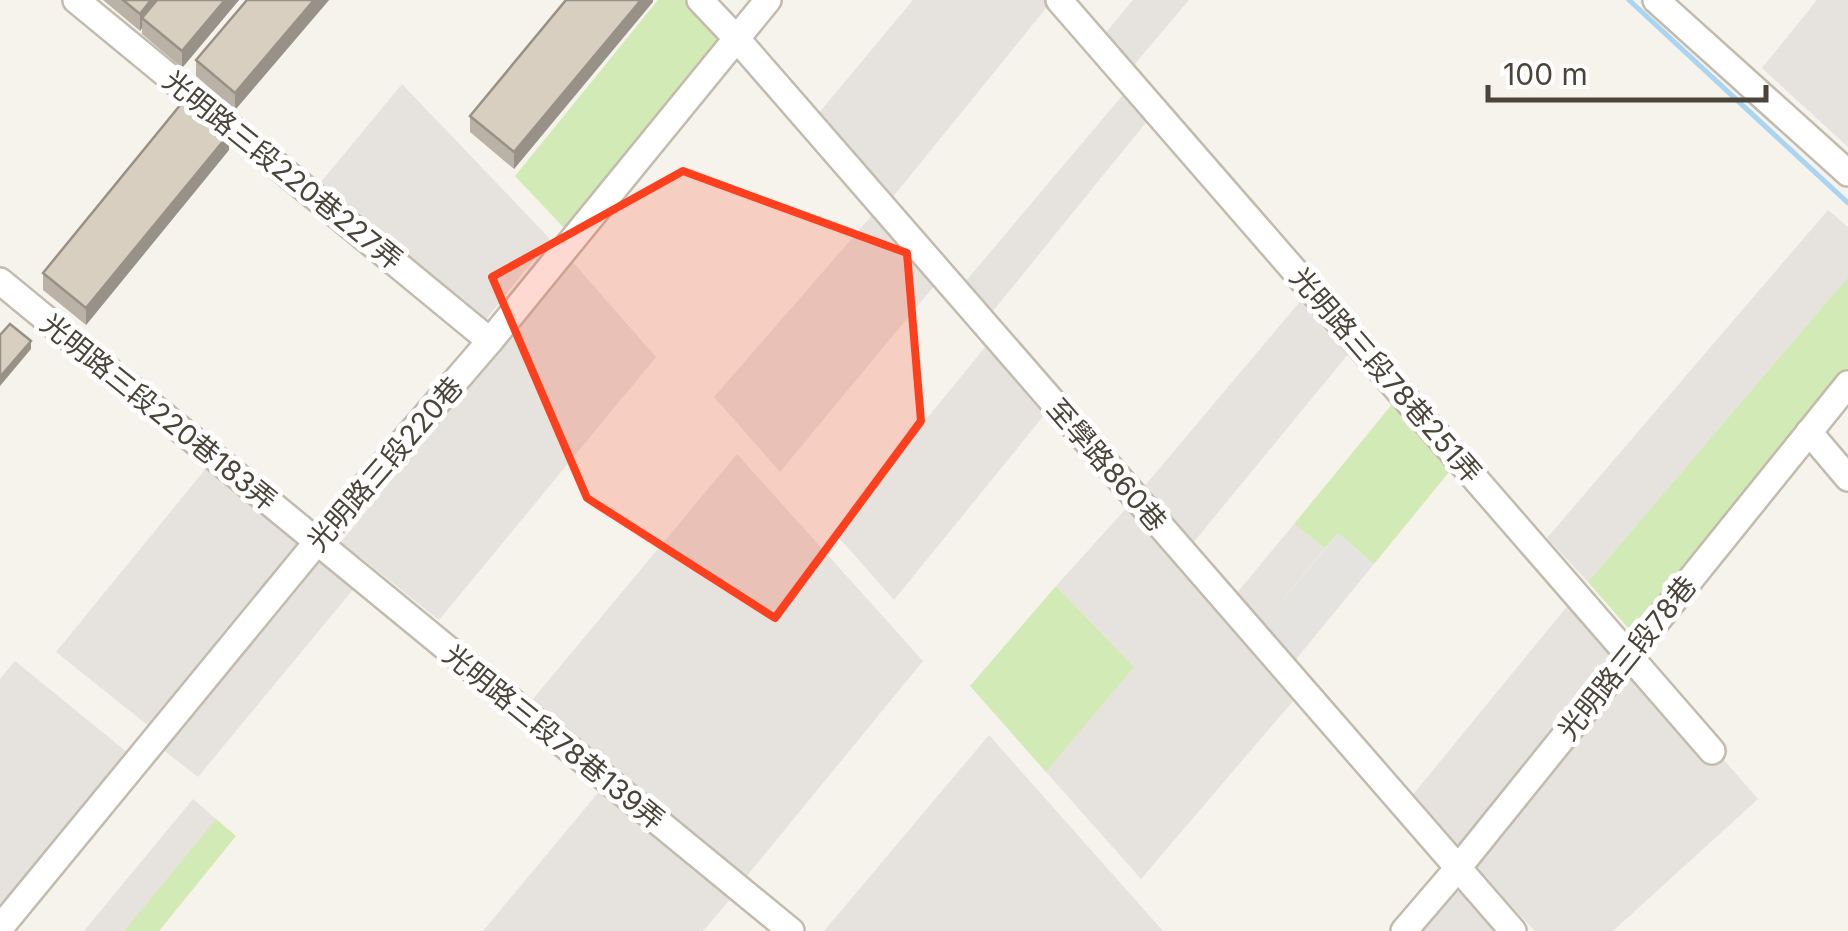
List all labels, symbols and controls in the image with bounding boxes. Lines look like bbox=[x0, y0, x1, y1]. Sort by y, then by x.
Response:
scale bar bbox=[1488, 40, 1766, 102]
text: 100 m bbox=[1503, 56, 1588, 92]
street label: 光明路三段220巷227弄 bbox=[157, 63, 409, 277]
street label: 光明路三段78巷251弄 bbox=[1283, 260, 1489, 490]
street label: 光明路三段220巷183弄 bbox=[34, 306, 284, 518]
street label: 光明路三段220巷 bbox=[300, 370, 470, 558]
street label: 至學路860巷 bbox=[1040, 392, 1174, 538]
street label: 光明路三段78巷 bbox=[1551, 569, 1703, 747]
street label: 光明路三段78巷139弄 bbox=[437, 637, 671, 837]

